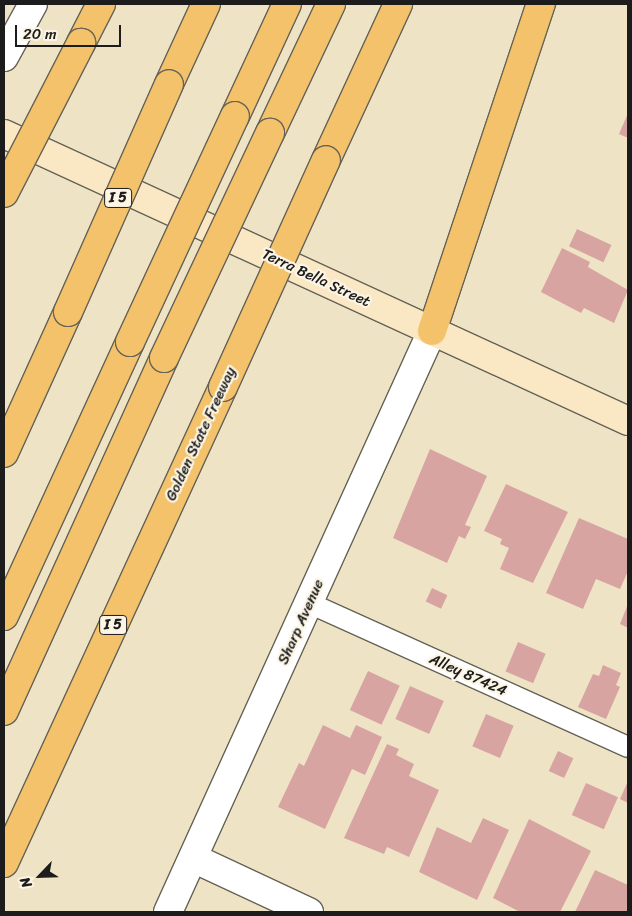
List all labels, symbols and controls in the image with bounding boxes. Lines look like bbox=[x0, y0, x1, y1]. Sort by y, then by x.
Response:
scale bar bbox=[18, 15, 124, 47]
text: 20 m bbox=[23, 21, 57, 47]
road number: I 5 bbox=[103, 187, 133, 210]
street label: Terra Bella Street bbox=[258, 245, 374, 311]
street label: Golden State Freeway bbox=[162, 364, 240, 504]
street label: Sharp Avenue bbox=[274, 577, 328, 667]
road number: I 5 bbox=[98, 614, 128, 636]
street label: Alley 87424 bbox=[427, 650, 509, 700]
north arrow bbox=[15, 851, 65, 901]
text: N bbox=[12, 873, 39, 892]

